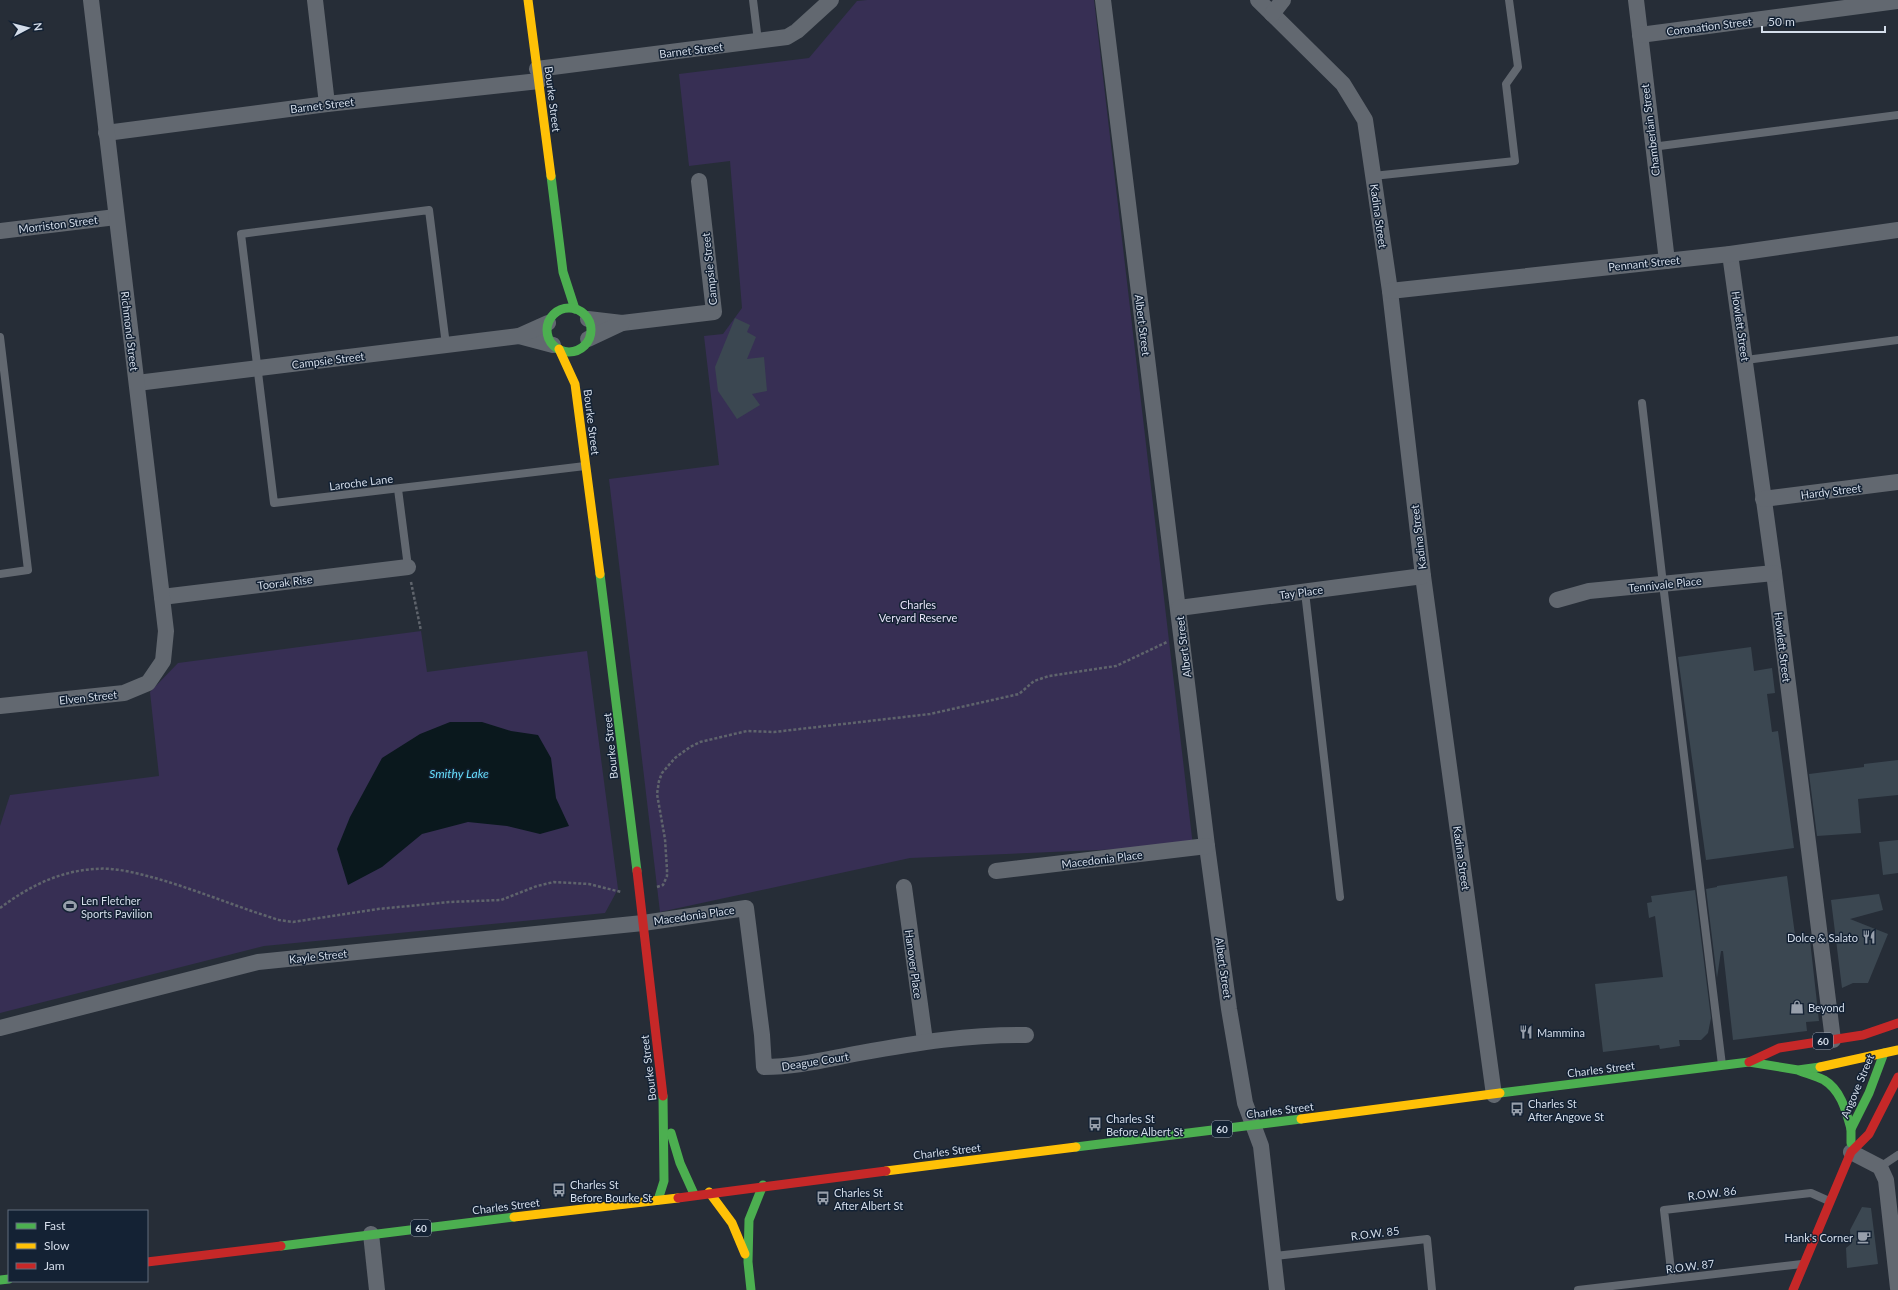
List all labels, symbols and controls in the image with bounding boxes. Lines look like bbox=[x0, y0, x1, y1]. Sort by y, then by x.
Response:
north arrow bbox=[8, 8, 48, 48]
scale bar bbox=[1762, 8, 1885, 34]
street label: Coronation Street bbox=[1666, 14, 1752, 38]
text: 50 m bbox=[1768, 14, 1795, 29]
text: N bbox=[31, 22, 45, 32]
street label: Barnet Street bbox=[658, 40, 724, 60]
street label: Bourke Street bbox=[543, 65, 563, 133]
street label: Chamberlain Street bbox=[1638, 83, 1662, 177]
street label: Barnet Street bbox=[289, 95, 355, 115]
street label: Kadina Street bbox=[1368, 183, 1390, 249]
street label: Morriston Street bbox=[18, 213, 98, 235]
street label: Campsie Street bbox=[699, 232, 719, 306]
street label: Pennant Street bbox=[1608, 253, 1680, 273]
street label: Richmond Street bbox=[119, 290, 141, 372]
street label: Howlett Street bbox=[1730, 290, 1752, 362]
street label: Albert Street bbox=[1133, 294, 1153, 356]
street label: Campsie Street bbox=[291, 349, 365, 371]
street label: Bourke Street bbox=[582, 388, 602, 456]
street label: Laroche Lane bbox=[328, 472, 394, 492]
street label: Hardy Street bbox=[1800, 481, 1862, 501]
street label: Kadina Street bbox=[1408, 504, 1428, 570]
street label: Toorak Rise bbox=[257, 572, 313, 592]
street label: Tennivale Place bbox=[1628, 574, 1703, 594]
street label: Tay Place bbox=[1278, 582, 1324, 602]
park label: Charles Veryard Reserve bbox=[879, 598, 957, 624]
street label: Howlett Street bbox=[1772, 611, 1794, 683]
street label: Albert Street bbox=[1173, 616, 1193, 678]
street label: Elven Street bbox=[58, 687, 118, 707]
street label: Bourke Street bbox=[600, 712, 620, 780]
water label: Smithy Lake bbox=[429, 766, 489, 781]
street label: Kadina Street bbox=[1451, 825, 1473, 891]
street label: Macedonia Place bbox=[1061, 848, 1143, 870]
place label: Len Fletcher Sports Pavilion bbox=[81, 894, 153, 920]
sports icon: Len Fletcher Sports Pavilion bbox=[62, 898, 78, 914]
street label: Macedonia Place bbox=[653, 903, 735, 927]
street label: Hanover Place bbox=[903, 929, 925, 999]
restaurant icon: Dolce & Salato bbox=[1861, 929, 1877, 945]
place label: Dolce & Salato bbox=[1787, 931, 1858, 944]
street label: Albert Street bbox=[1213, 937, 1235, 1000]
street label: Kayle Street bbox=[288, 946, 348, 966]
shop icon: Beyond bbox=[1789, 999, 1805, 1015]
place label: Beyond bbox=[1808, 1001, 1845, 1014]
restaurant icon: Mammina bbox=[1518, 1024, 1534, 1040]
place label: Mammina bbox=[1537, 1026, 1585, 1039]
road number: 60 bbox=[1813, 1033, 1833, 1049]
street label: Bourke Street bbox=[638, 1034, 658, 1102]
street label: Deague Court bbox=[781, 1049, 849, 1073]
street label: Angove Street bbox=[1838, 1052, 1876, 1120]
street label: Charles Street bbox=[1567, 1058, 1636, 1080]
place label: Charles St After Angove St bbox=[1528, 1097, 1604, 1123]
street label: Charles Street bbox=[1246, 1099, 1315, 1121]
bus stop icon: Charles St After Angove St bbox=[1509, 1101, 1525, 1117]
place label: Charles St Before Albert St bbox=[1106, 1112, 1183, 1138]
bus stop icon: Charles St Before Albert St bbox=[1087, 1116, 1103, 1132]
road number: 60 bbox=[1212, 1121, 1232, 1137]
street label: Charles Street bbox=[913, 1140, 982, 1162]
place label: Charles St Before Bourke St bbox=[570, 1178, 652, 1204]
bus stop icon: Charles St Before Bourke St bbox=[551, 1182, 567, 1198]
street label: R.O.W. 86 bbox=[1687, 1184, 1737, 1202]
place label: Charles St After Albert St bbox=[834, 1186, 903, 1212]
bus stop icon: Charles St After Albert St bbox=[815, 1190, 831, 1206]
street label: Charles Street bbox=[472, 1195, 541, 1217]
legend bbox=[8, 1210, 148, 1282]
text: Fast bbox=[44, 1218, 66, 1233]
road number: 60 bbox=[411, 1220, 431, 1236]
street label: R.O.W. 85 bbox=[1350, 1224, 1400, 1242]
cafe icon: Hank's Corner bbox=[1856, 1229, 1872, 1245]
place label: Hank's Corner bbox=[1784, 1231, 1853, 1244]
text: Slow bbox=[44, 1238, 70, 1253]
street label: R.O.W. 87 bbox=[1665, 1257, 1715, 1275]
text: Jam bbox=[44, 1258, 65, 1273]

